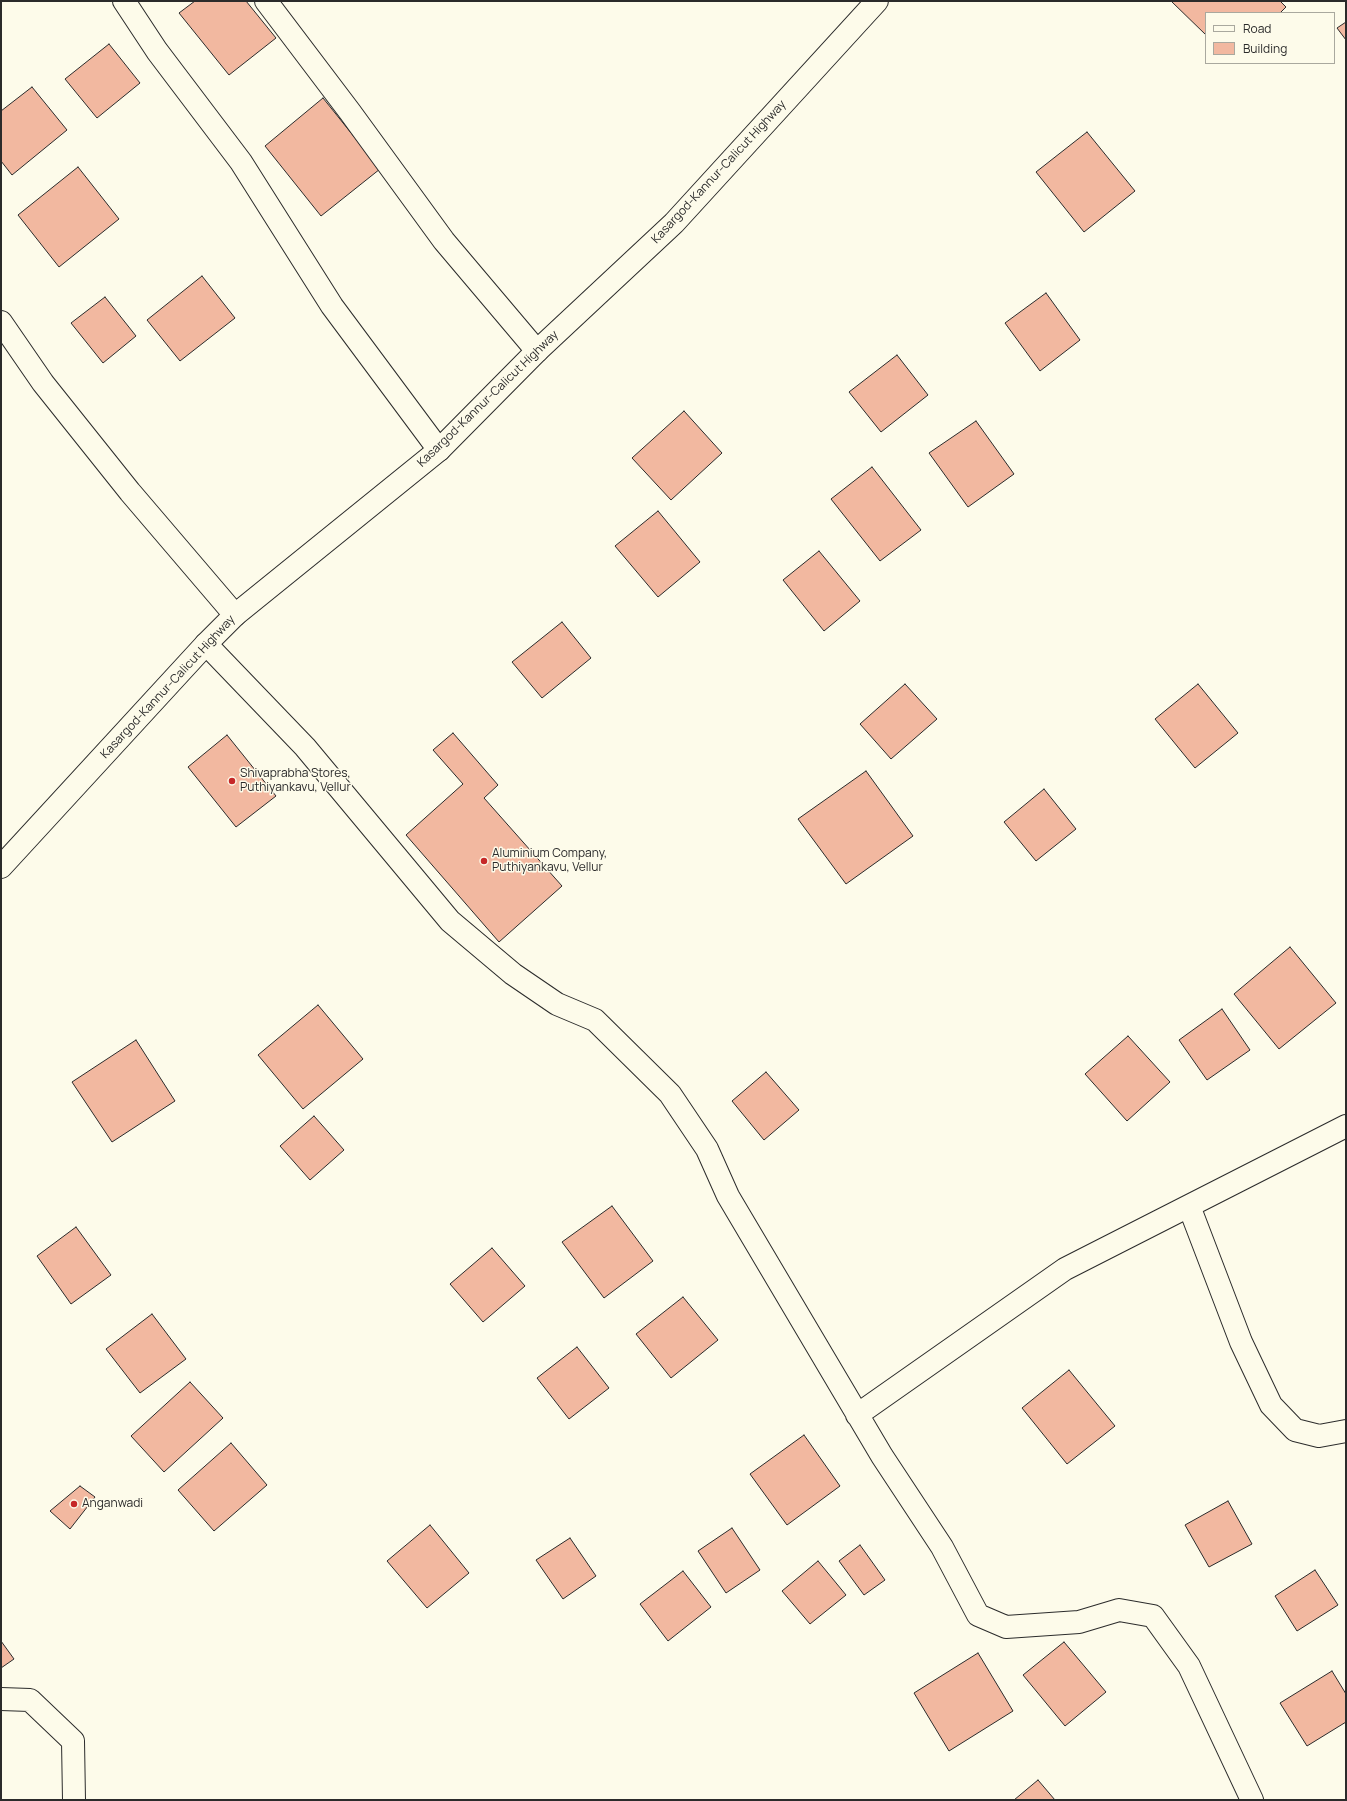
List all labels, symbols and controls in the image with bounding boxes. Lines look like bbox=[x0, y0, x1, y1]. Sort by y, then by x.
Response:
legend bbox=[1205, 12, 1335, 64]
text: Road bbox=[1243, 20, 1271, 37]
text: Building bbox=[1243, 40, 1287, 57]
street label: Kasargod-Kannur-Calicut Highway bbox=[649, 98, 789, 246]
street label: Kasargod-Kannur-Calicut Highway bbox=[415, 328, 561, 470]
street label: Kasargod-Kannur-Calicut Highway bbox=[98, 613, 238, 761]
place label: Shivaprabha Stores, Puthiyankavu, Vellur bbox=[240, 767, 351, 795]
marker: Shivaprabha Stores, Puthiyankavu, Vellur bbox=[227, 776, 237, 786]
place label: Aluminium Company, Puthiyankavu, Vellur bbox=[492, 847, 607, 875]
marker: Aluminium Company, Puthiyankavu, Vellur bbox=[479, 856, 489, 866]
place label: Anganwadi bbox=[82, 1497, 143, 1511]
marker: Anganwadi bbox=[69, 1499, 79, 1509]

